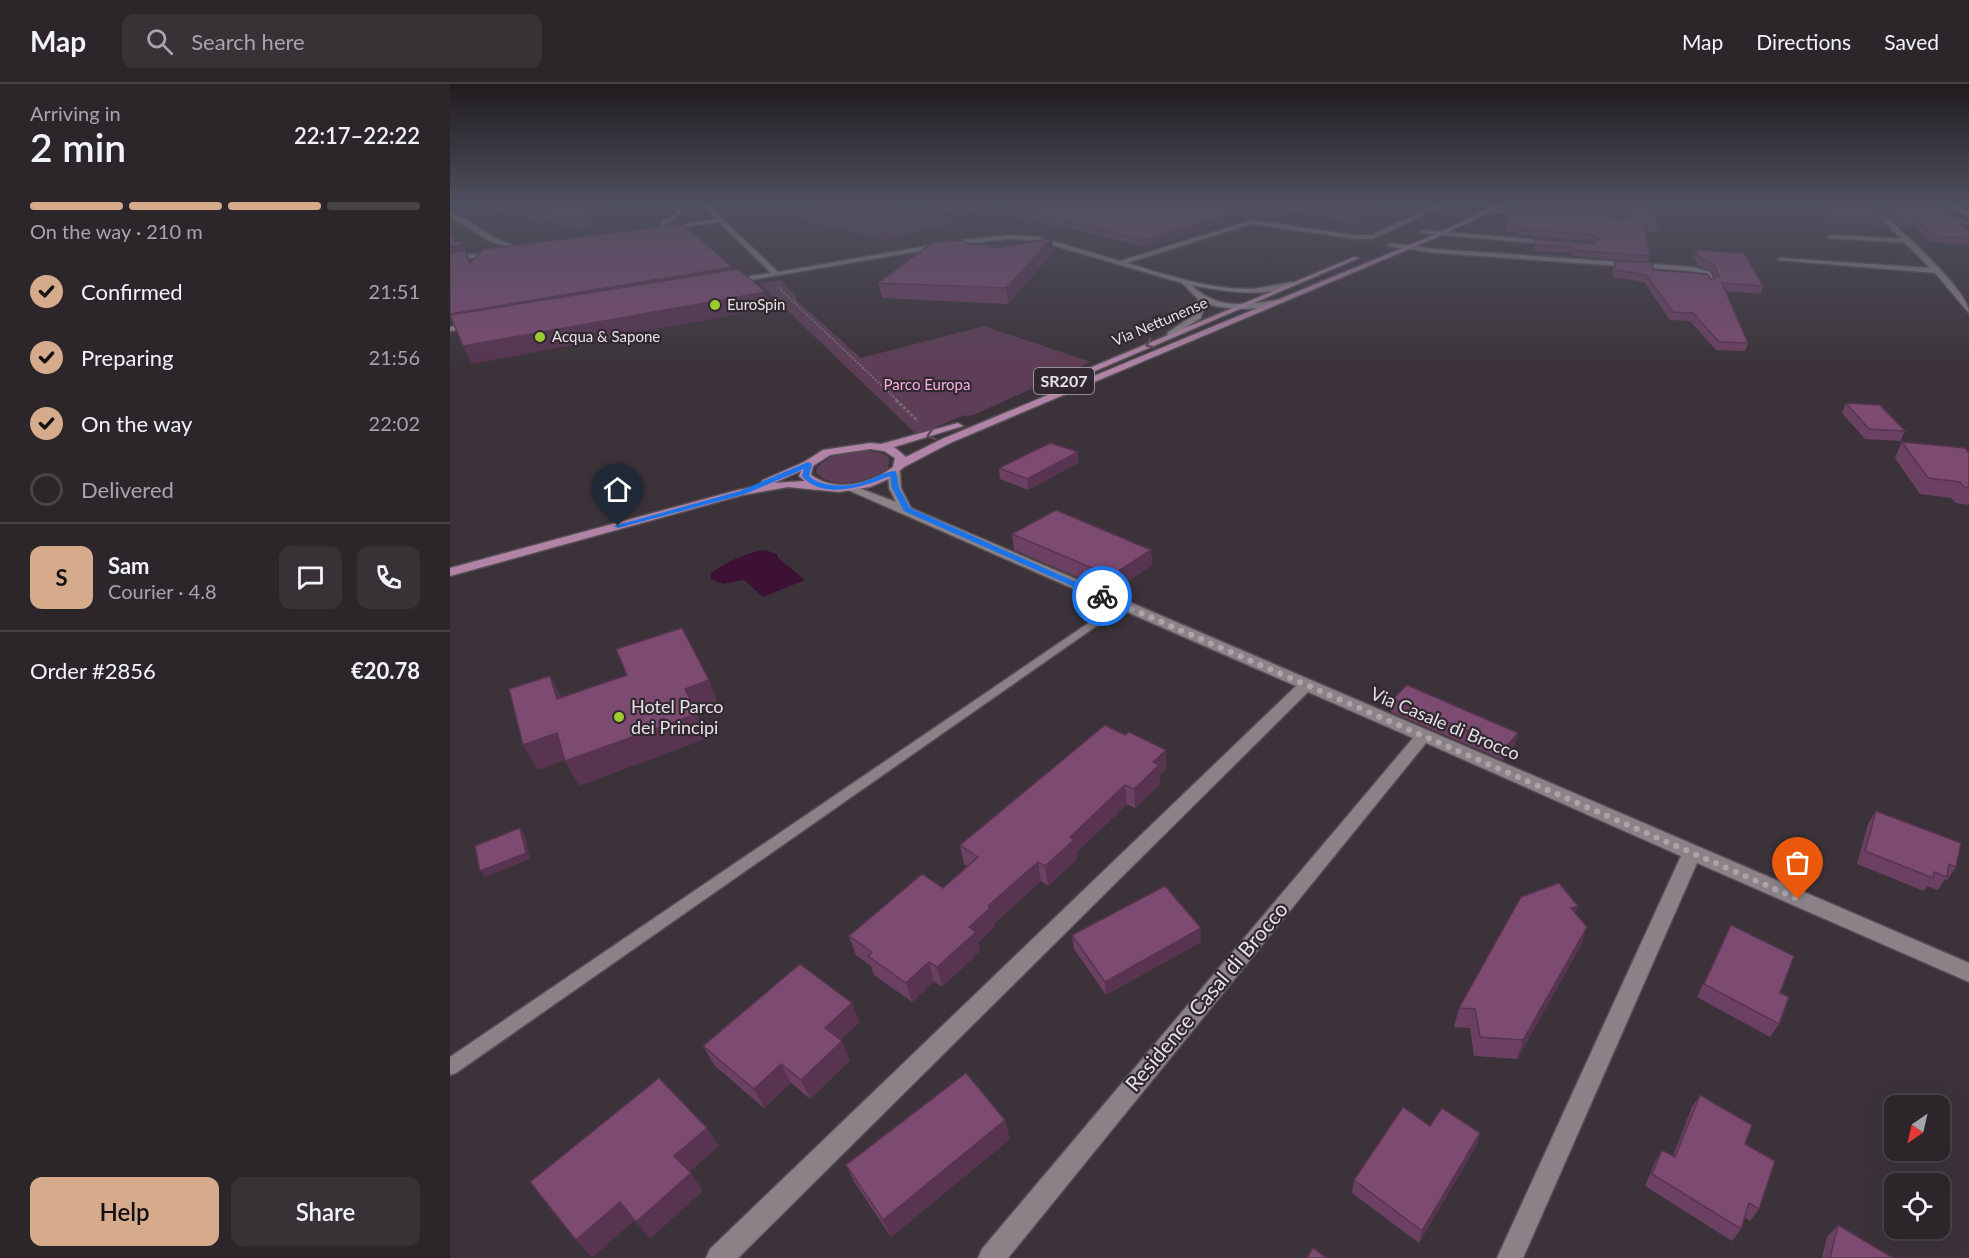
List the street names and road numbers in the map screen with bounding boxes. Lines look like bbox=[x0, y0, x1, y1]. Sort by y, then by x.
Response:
street label: Via Nettunense bbox=[1109, 293, 1210, 349]
road number: SR207 bbox=[1034, 368, 1094, 394]
street label: Via Casale di Brocco bbox=[1367, 682, 1523, 764]
street label: Residence Casal di Brocco bbox=[1119, 896, 1292, 1096]

